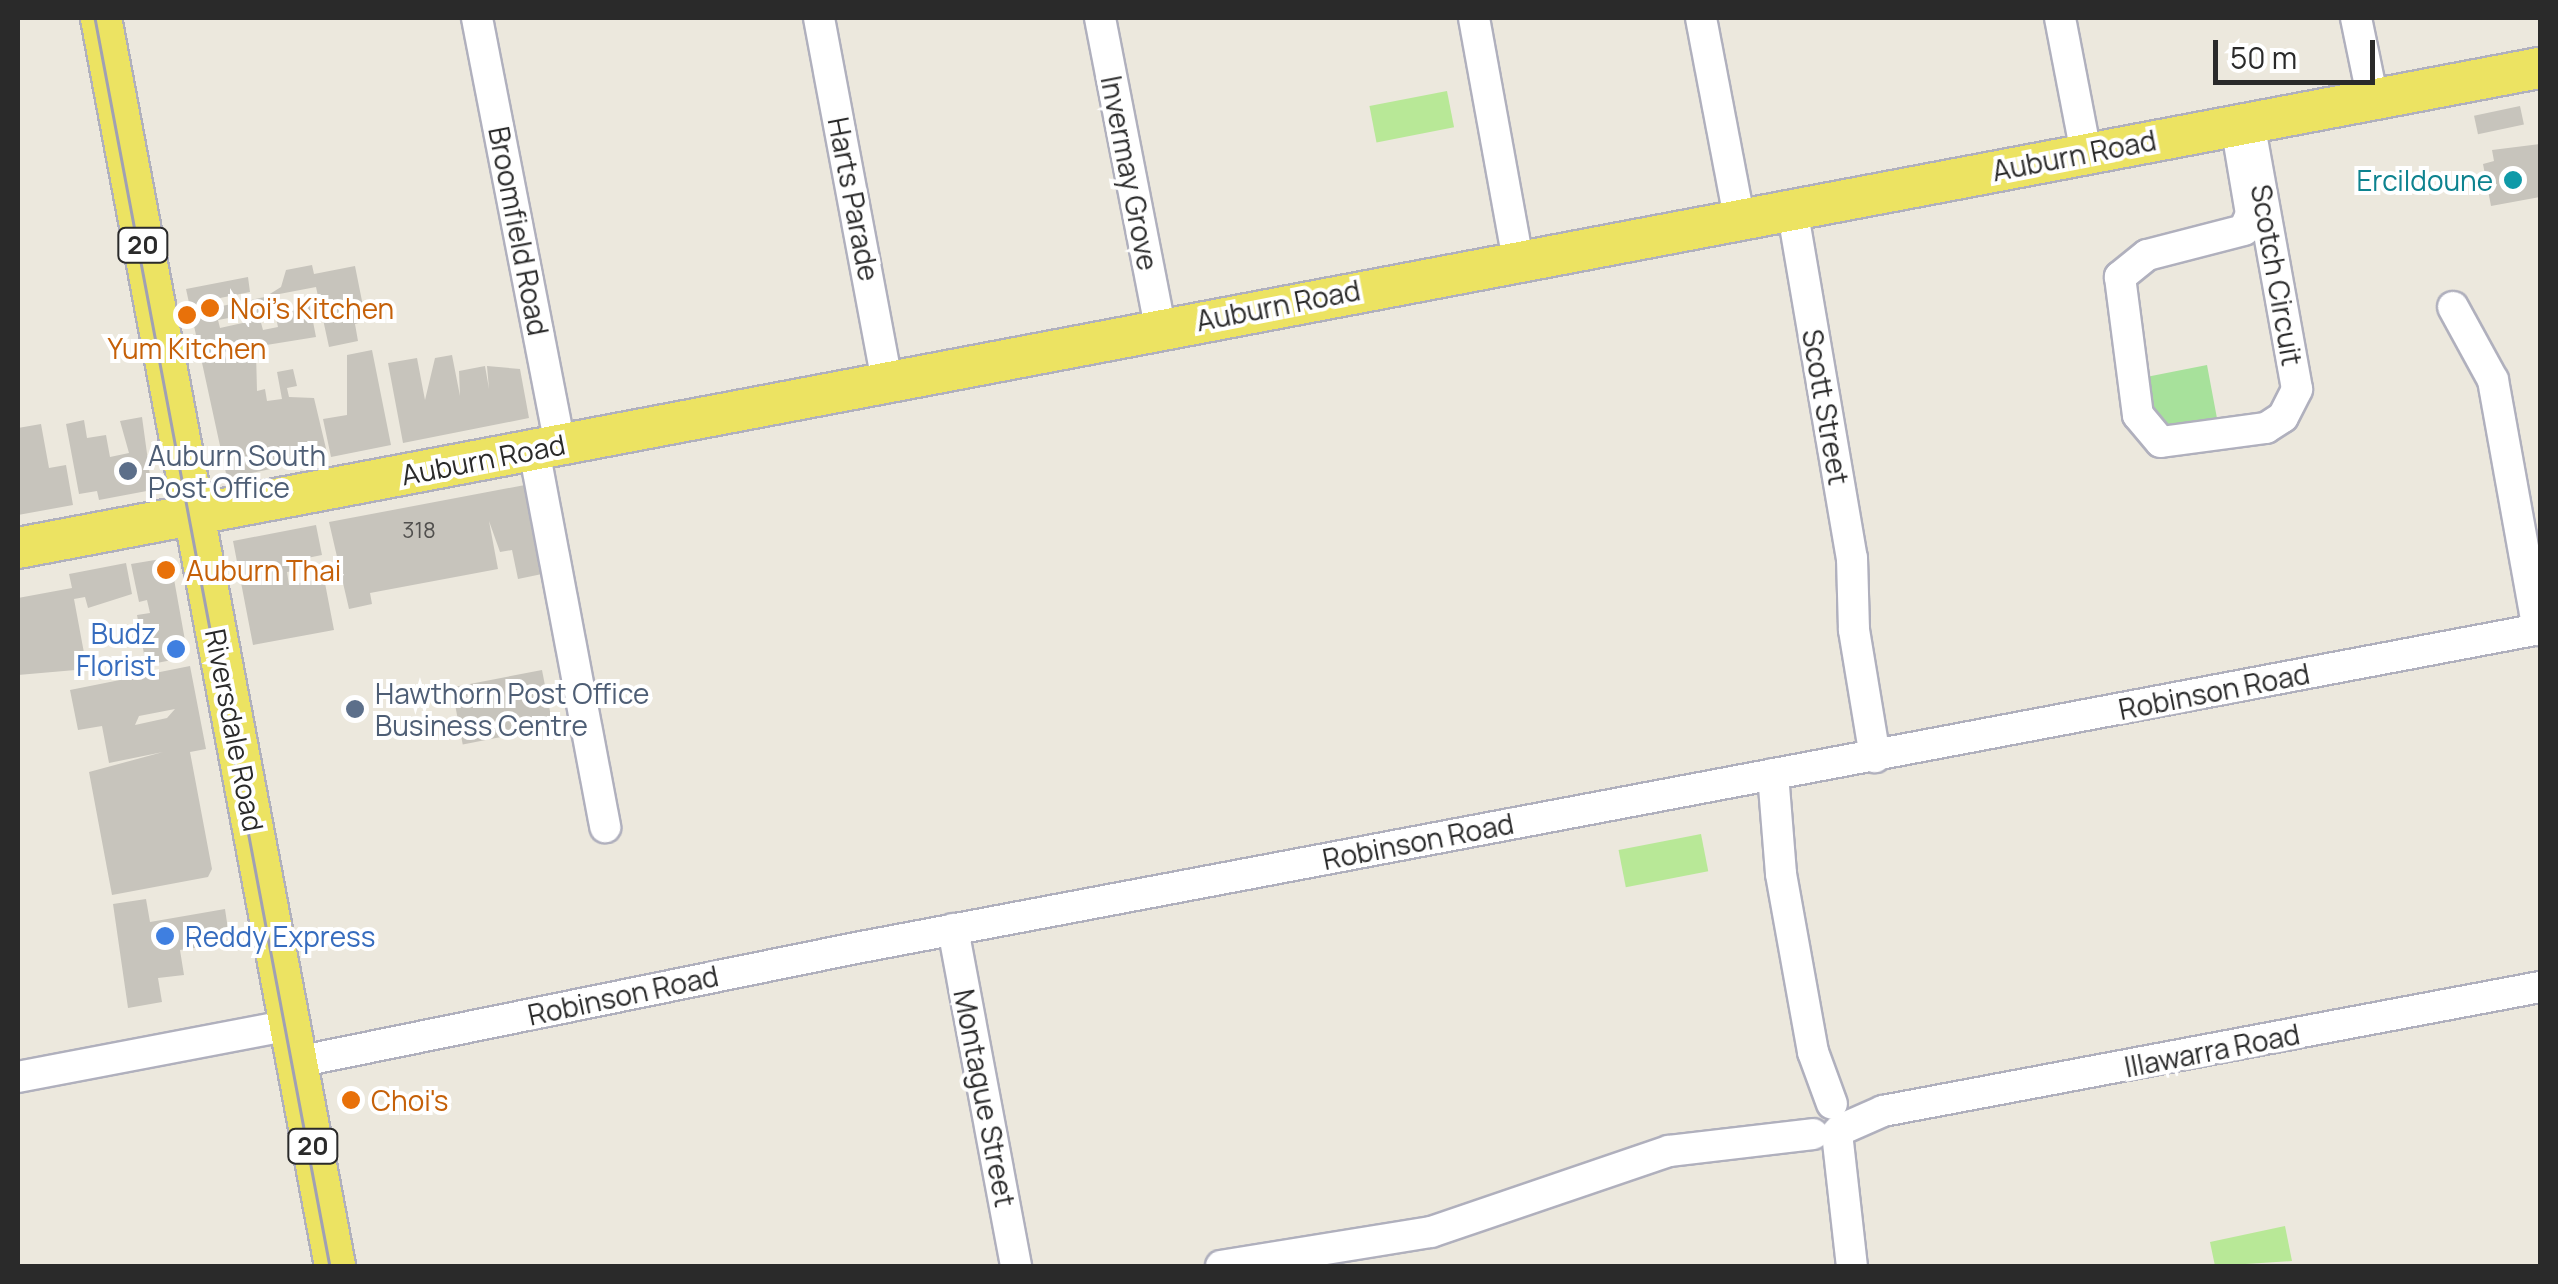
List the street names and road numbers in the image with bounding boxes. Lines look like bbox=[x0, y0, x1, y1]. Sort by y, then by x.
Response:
street label: Invermay Grove bbox=[1095, 73, 1165, 273]
street label: Harts Parade bbox=[822, 114, 886, 284]
street label: Auburn Road bbox=[1989, 123, 2159, 187]
street label: Broomfield Road bbox=[482, 124, 556, 338]
street label: Scotch Circuit bbox=[2245, 182, 2309, 368]
road number: 20 bbox=[116, 225, 170, 265]
street label: Auburn Road bbox=[1193, 273, 1363, 337]
street label: Scott Street bbox=[1796, 327, 1856, 487]
street label: Auburn Road bbox=[398, 427, 568, 491]
street label: Riversdale Road bbox=[199, 626, 271, 834]
street label: Robinson Road bbox=[2116, 656, 2312, 726]
street label: Robinson Road bbox=[1320, 806, 1516, 876]
street label: Robinson Road bbox=[525, 958, 721, 1032]
street label: Montague Street bbox=[947, 986, 1023, 1210]
street label: Illawarra Road bbox=[2121, 1017, 2303, 1083]
road number: 20 bbox=[286, 1126, 340, 1166]

